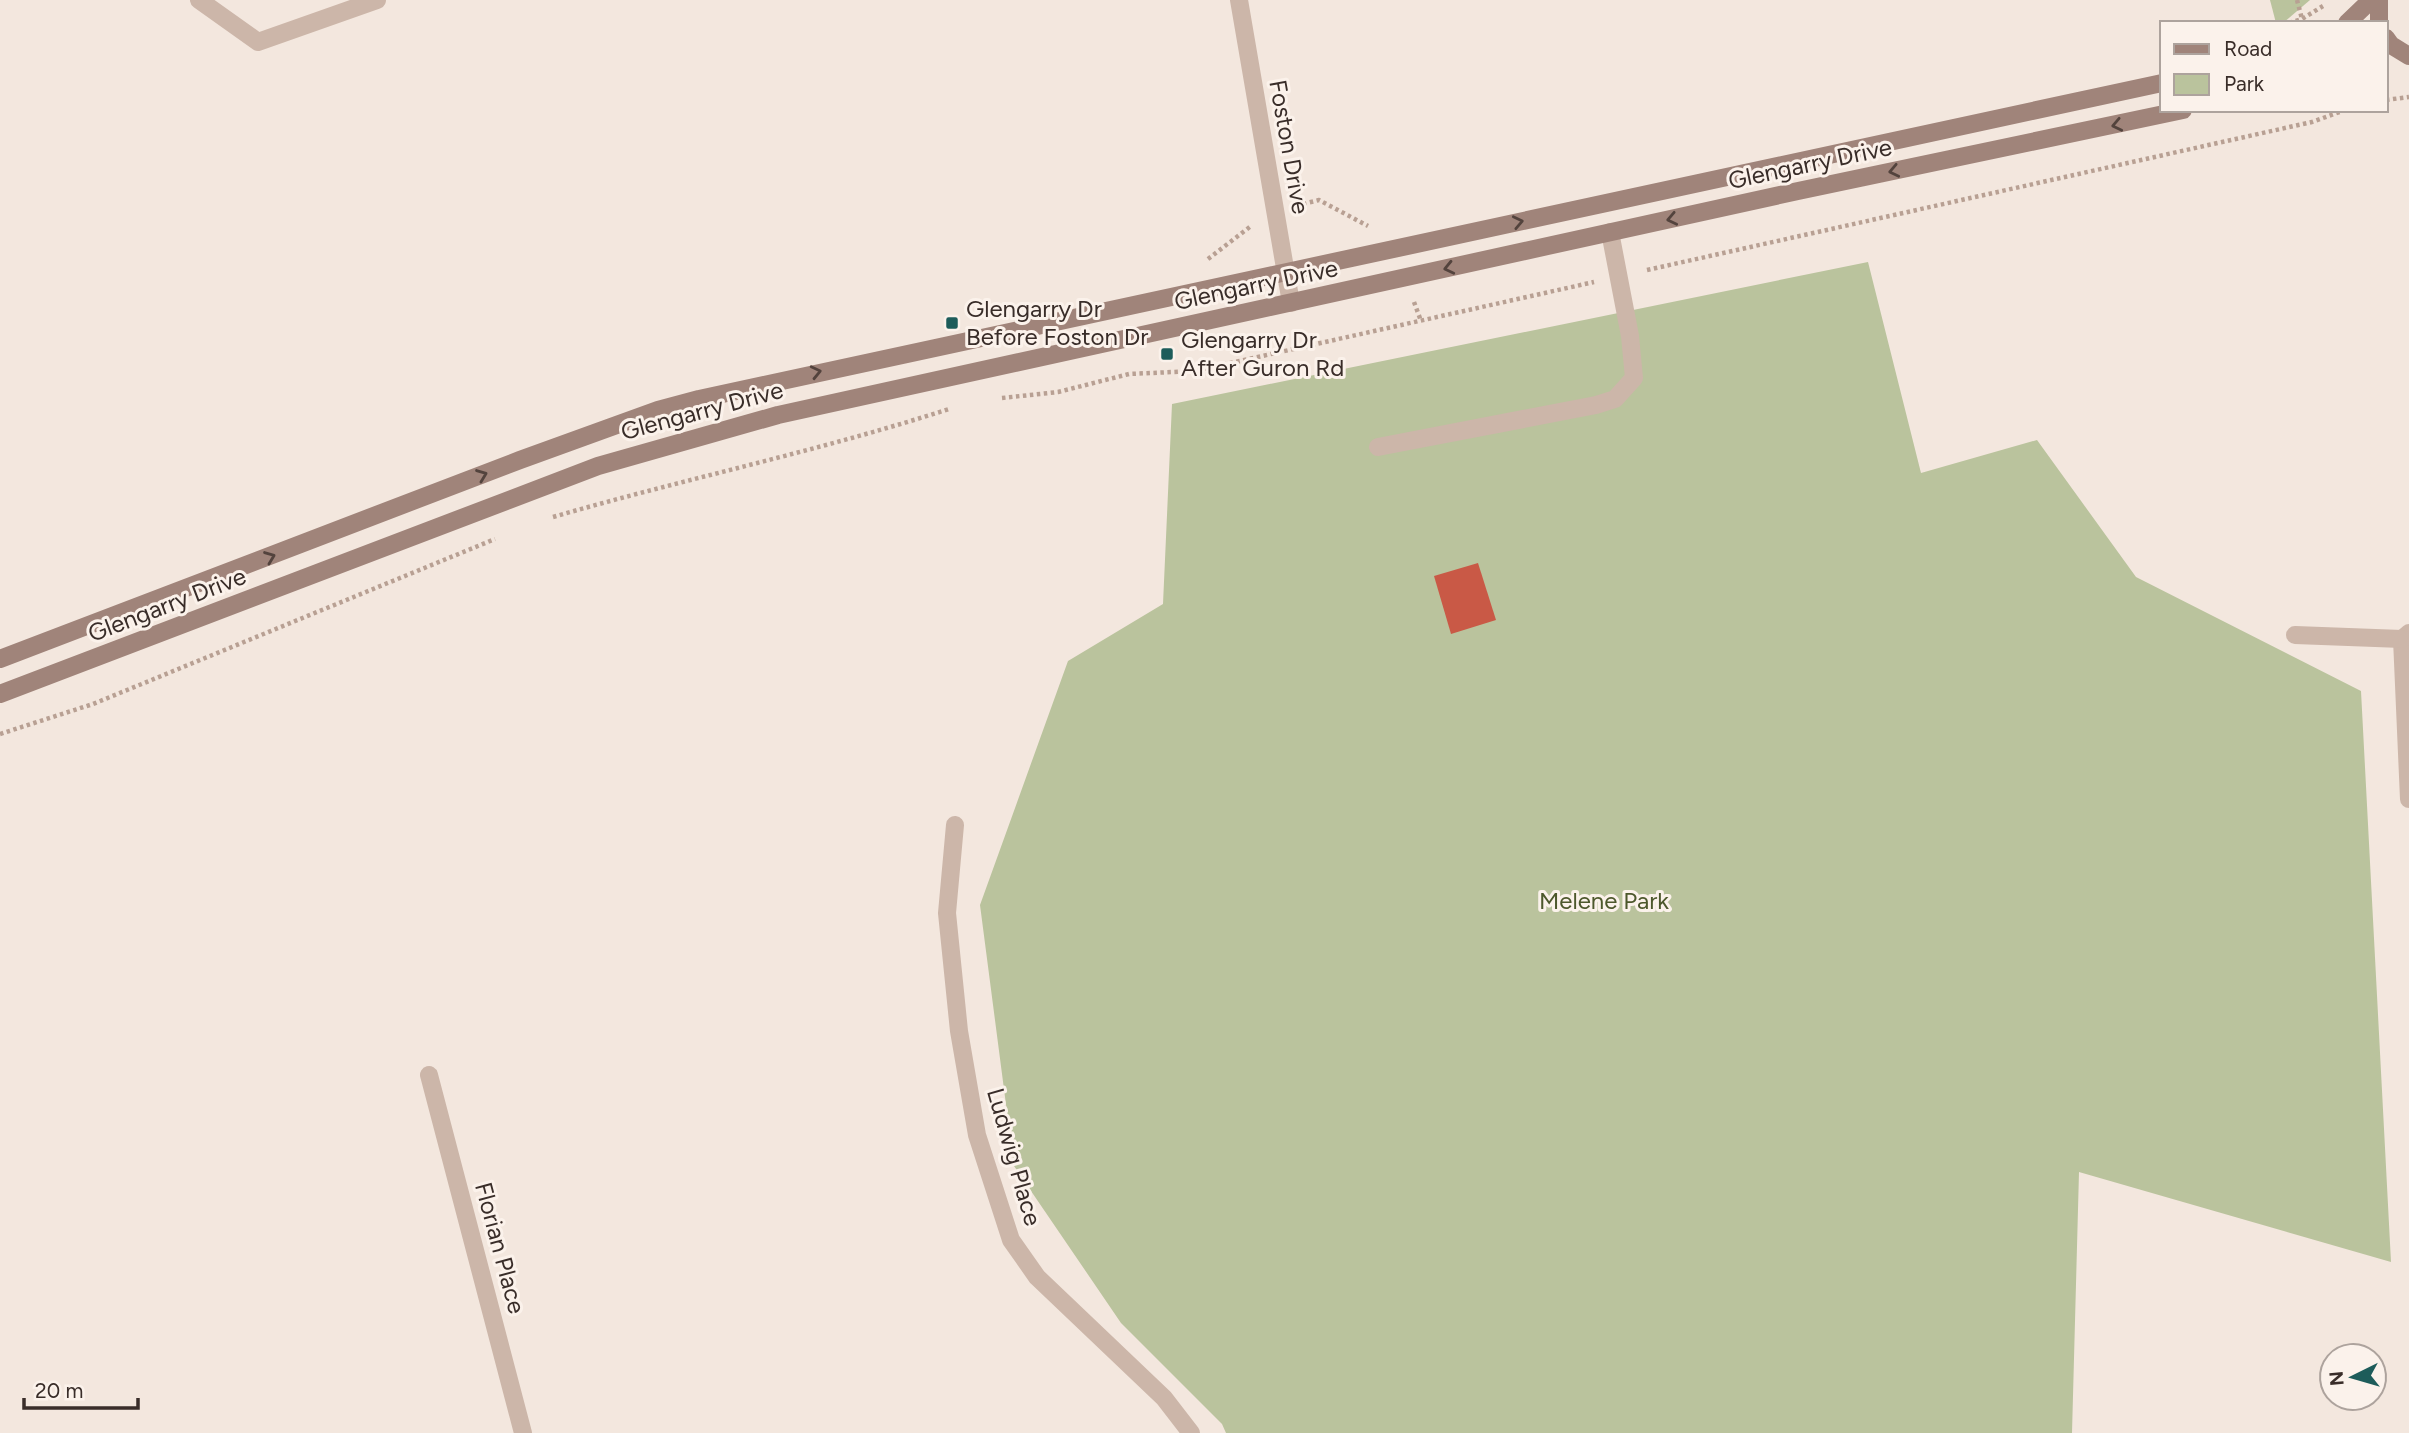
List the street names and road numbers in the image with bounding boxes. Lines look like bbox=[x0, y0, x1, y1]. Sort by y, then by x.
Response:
street label: Foston Drive bbox=[1263, 78, 1316, 216]
street label: Glengarry Drive bbox=[1725, 132, 1894, 195]
street label: Glengarry Drive bbox=[1171, 253, 1340, 316]
street label: Glengarry Drive bbox=[618, 375, 786, 446]
street label: Glengarry Drive bbox=[84, 561, 250, 648]
street label: Ludwig Place bbox=[981, 1085, 1048, 1229]
street label: Florian Place bbox=[469, 1179, 532, 1317]

